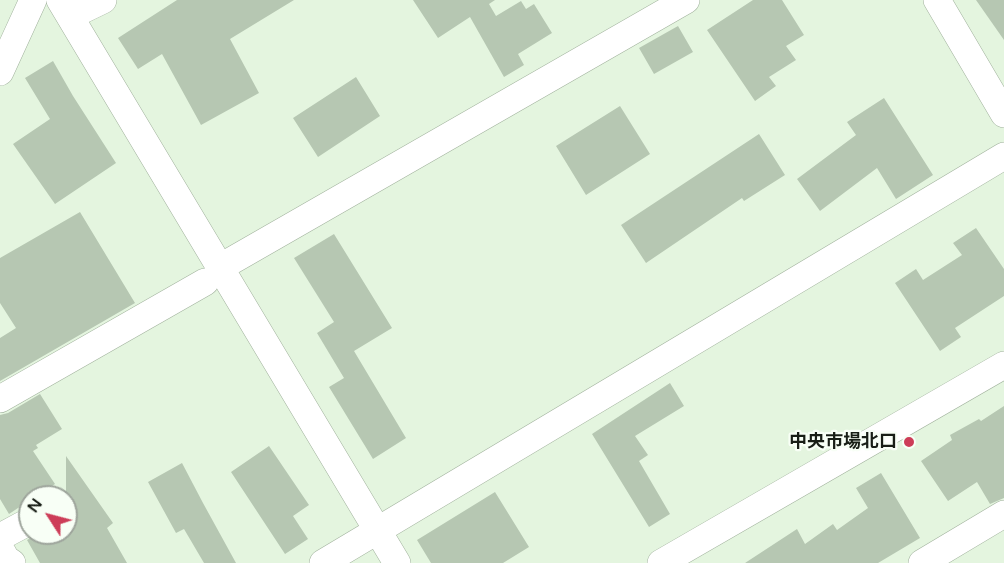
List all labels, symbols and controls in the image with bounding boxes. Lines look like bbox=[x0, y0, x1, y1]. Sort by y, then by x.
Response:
place label: 中央市場北口 bbox=[789, 431, 897, 453]
marker: 中央市場北口 bbox=[902, 435, 916, 449]
north arrow bbox=[18, 485, 78, 545]
text: N bbox=[23, 495, 47, 517]

